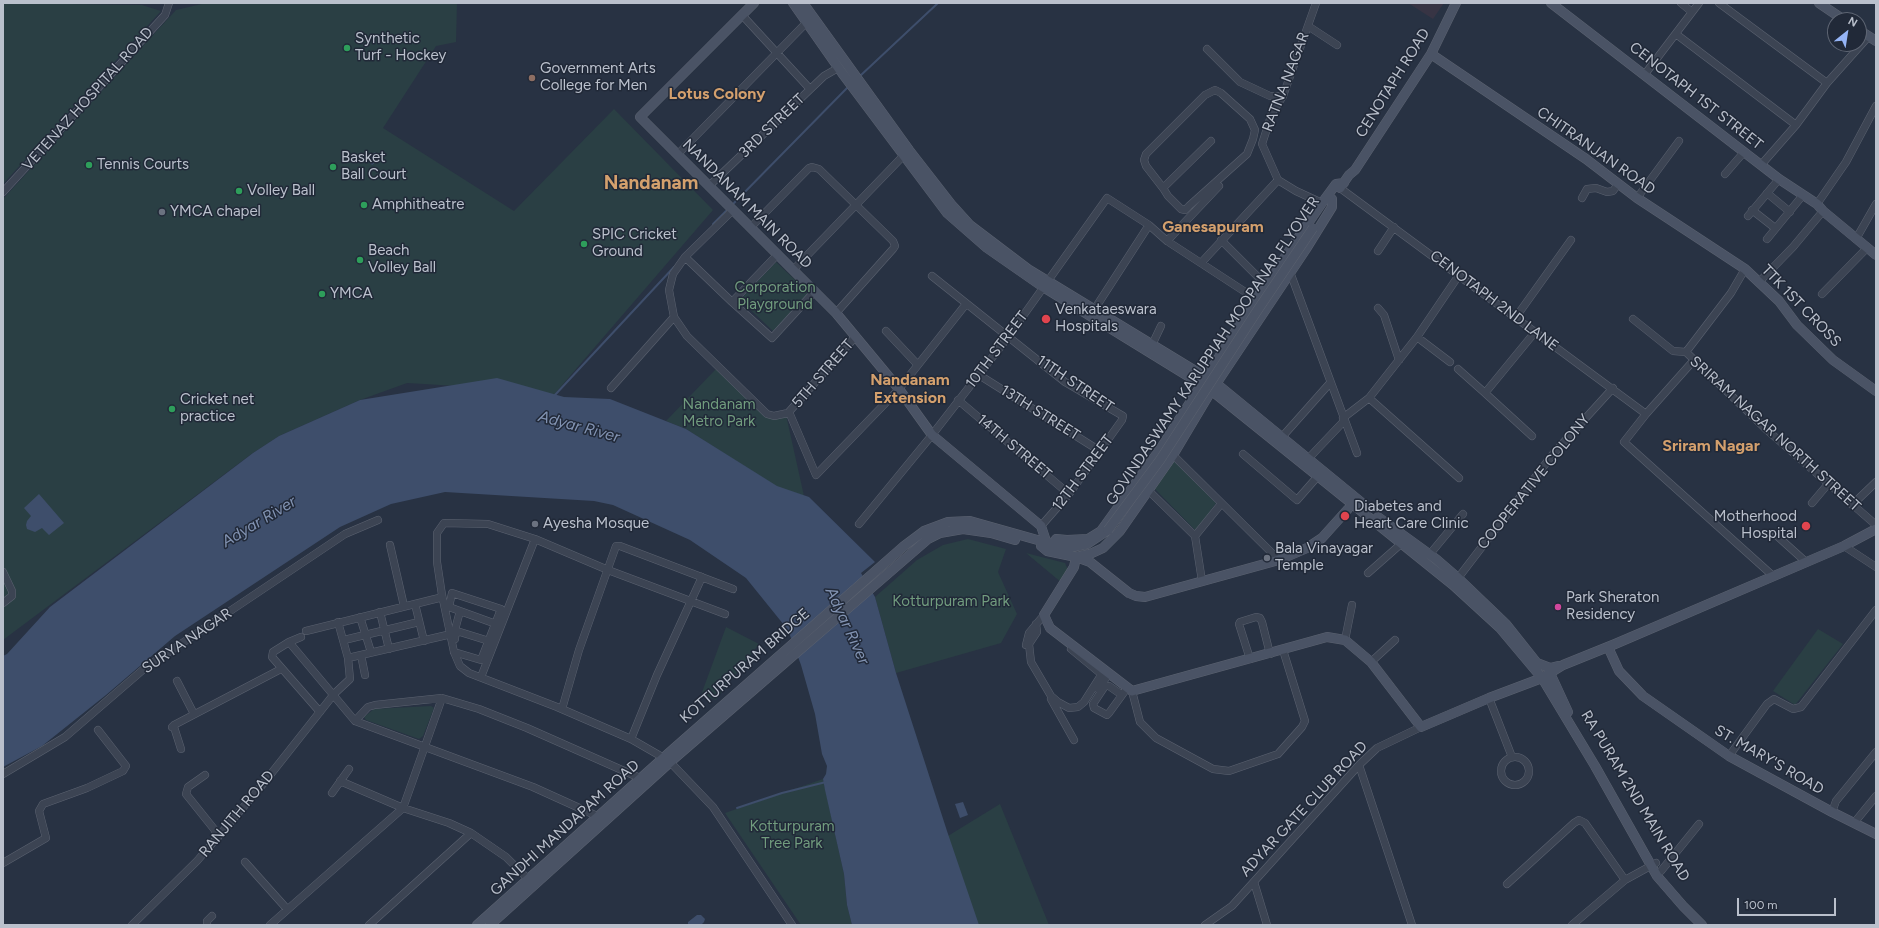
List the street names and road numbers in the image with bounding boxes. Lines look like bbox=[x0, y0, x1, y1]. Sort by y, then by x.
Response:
street label: VETENAZ HOSPITAL ROAD bbox=[19, 24, 157, 174]
street label: CENOTAPH ROAD bbox=[1352, 25, 1434, 141]
street label: RATNA NAGAR bbox=[1259, 30, 1313, 134]
street label: CENOTAPH 1ST STREET bbox=[1626, 38, 1766, 154]
street label: 3RD STREET bbox=[735, 90, 809, 162]
street label: CHITRANJAN ROAD bbox=[1533, 103, 1659, 199]
street label: NANDANAM MAIN ROAD bbox=[679, 136, 815, 272]
street label: GOVINDASWAMY KARUPPIAH MOOPANAR FLYOVER bbox=[1102, 193, 1324, 509]
street label: CENOTAPH 2ND LANE bbox=[1426, 247, 1562, 355]
street label: TTK 1ST CROSS bbox=[1757, 261, 1845, 351]
street label: 10TH STREET bbox=[962, 308, 1032, 392]
street label: 5TH STREET bbox=[788, 336, 858, 412]
street label: 11TH STREET bbox=[1033, 352, 1117, 416]
street label: SRIRAM NAGAR NORTH STREET bbox=[1686, 353, 1864, 515]
street label: 13TH STREET bbox=[997, 381, 1083, 445]
street label: 14TH STREET bbox=[973, 411, 1055, 483]
street label: COOPERATIVE COLONY bbox=[1474, 411, 1594, 553]
street label: 12TH STREET bbox=[1049, 431, 1117, 515]
street label: SURYA NAGAR bbox=[139, 604, 235, 678]
street label: KOTTURPURAM BRIDGE bbox=[677, 605, 813, 727]
street label: RA PURAM 2ND MAIN ROAD bbox=[1577, 707, 1693, 885]
street label: ST. MARY'S ROAD bbox=[1711, 721, 1827, 799]
street label: ADYAR GATE CLUB ROAD bbox=[1237, 738, 1371, 880]
street label: GANDHI MANDAPAM ROAD bbox=[487, 756, 643, 900]
street label: RANJITH ROAD bbox=[195, 767, 279, 861]

